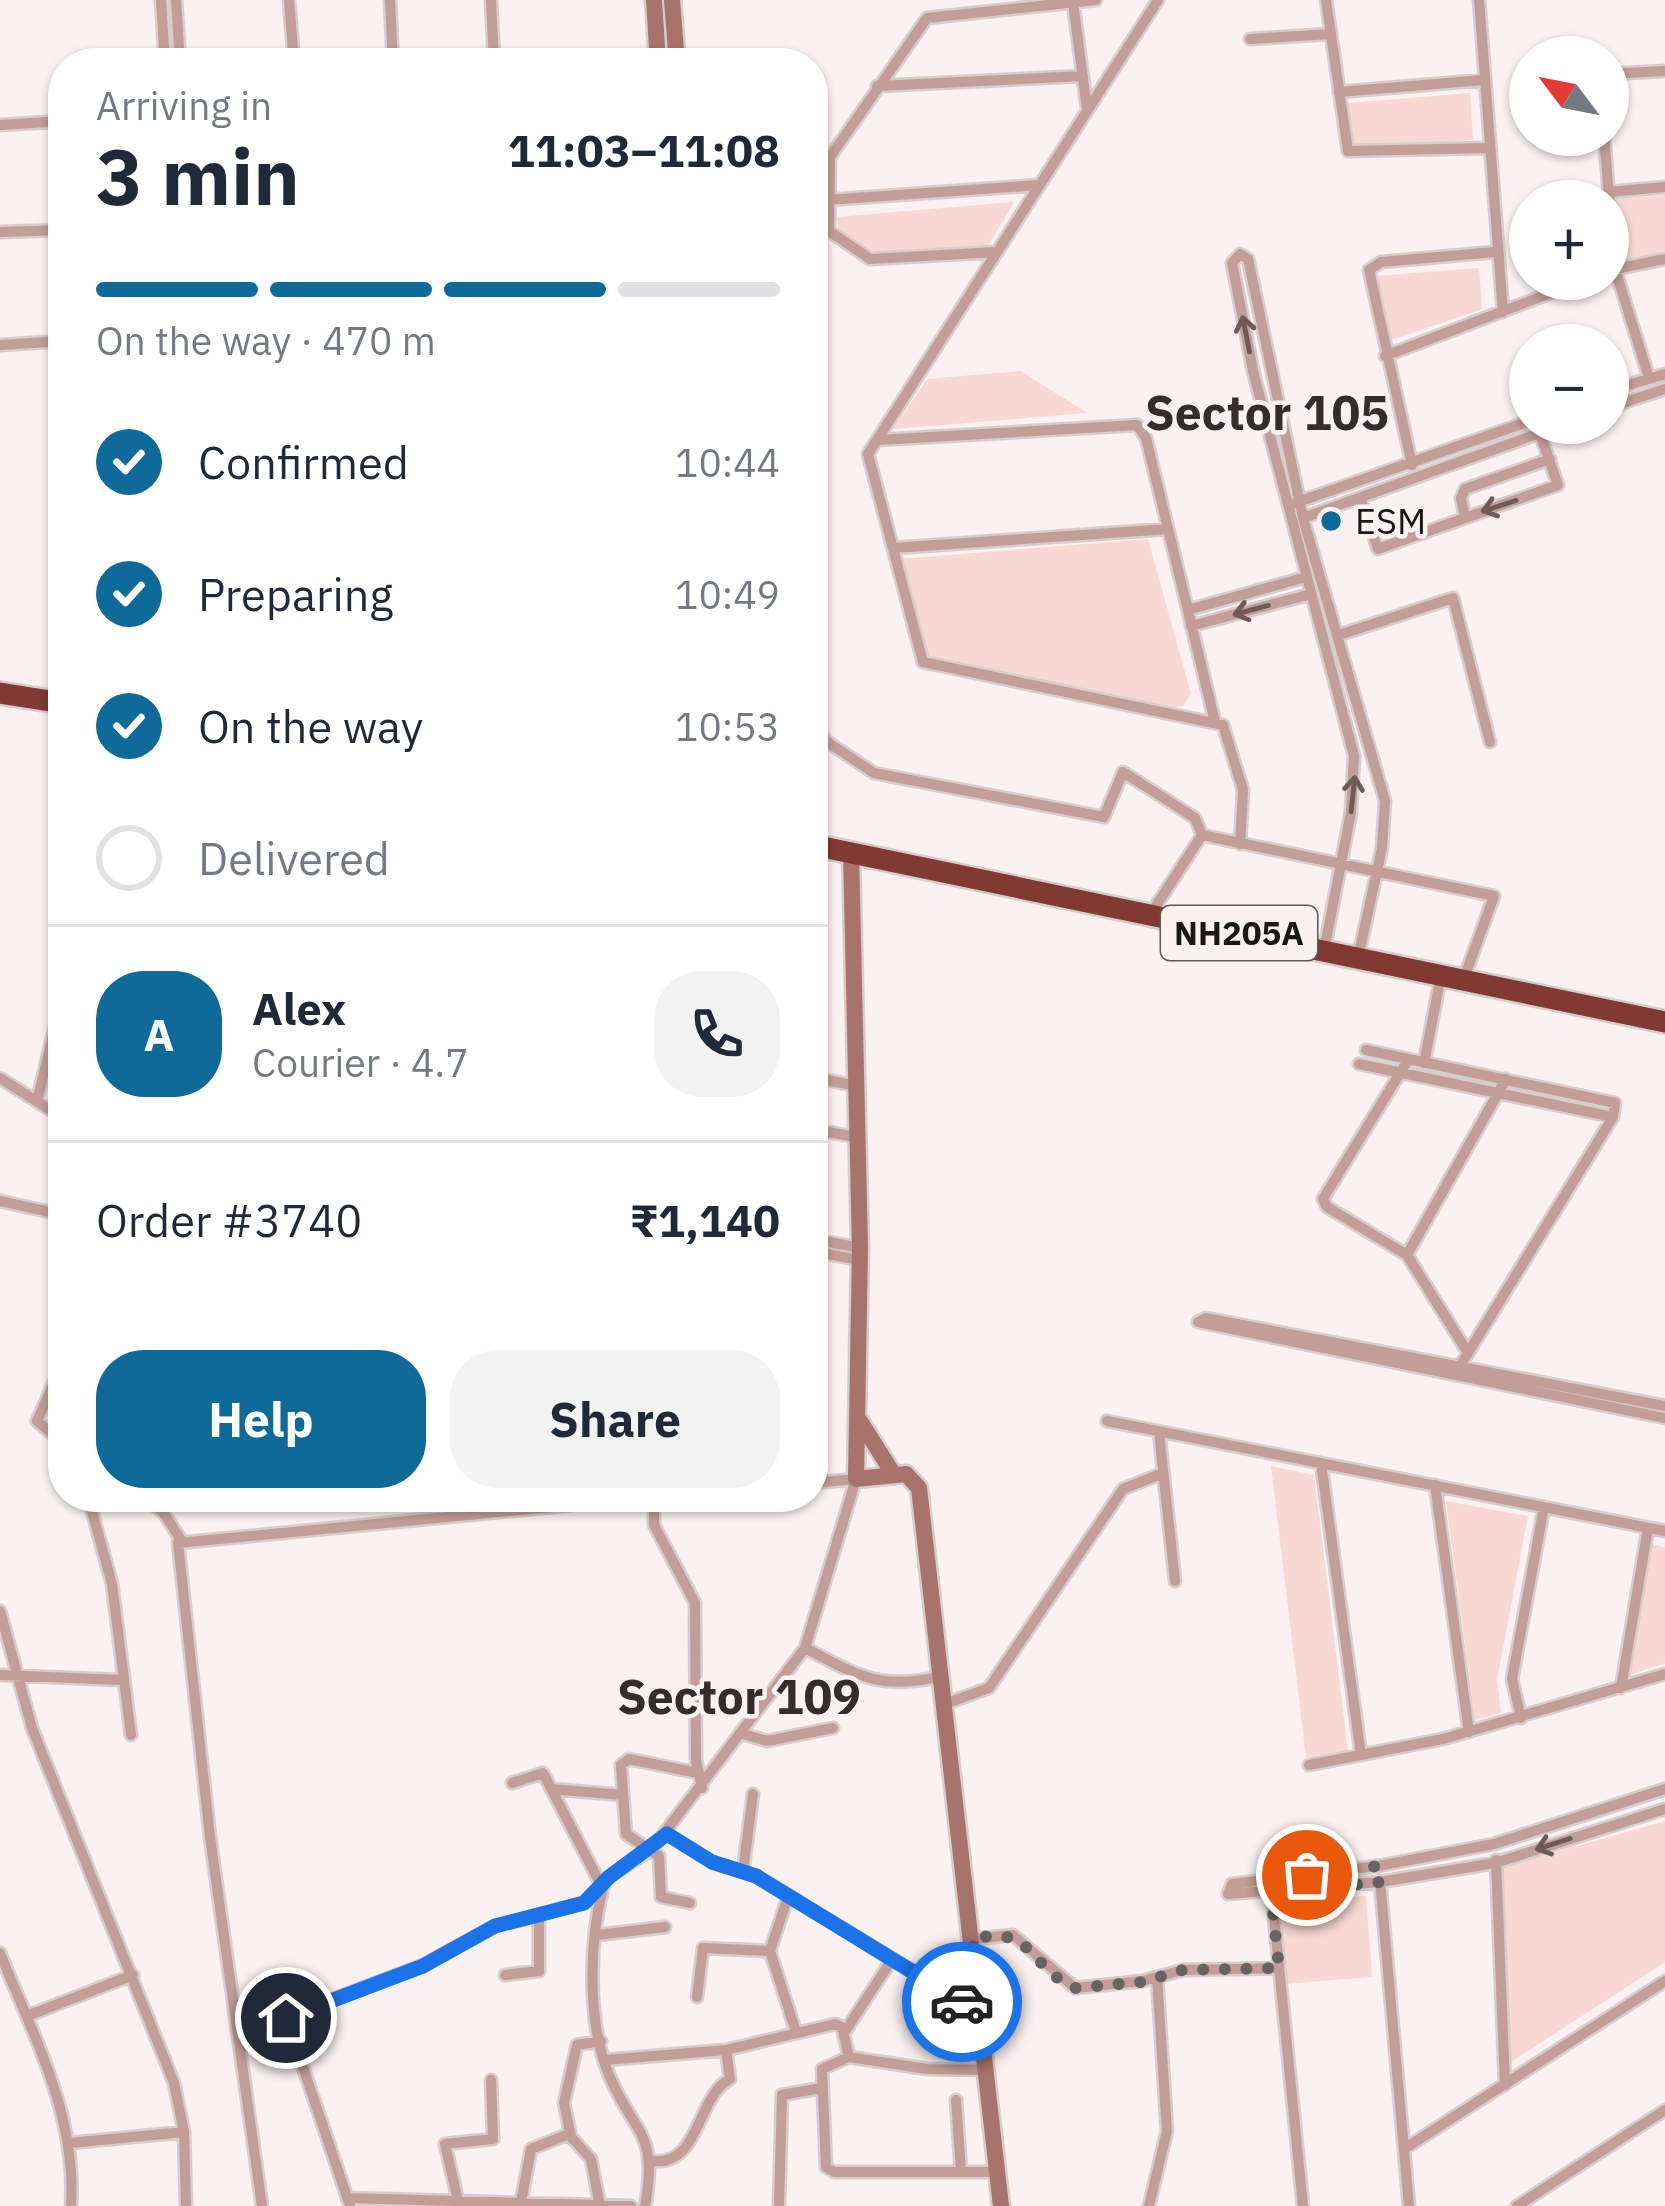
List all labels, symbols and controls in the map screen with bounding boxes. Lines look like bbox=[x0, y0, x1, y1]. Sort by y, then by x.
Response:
north arrow bbox=[1509, 36, 1629, 156]
map controls bbox=[1509, 36, 1629, 444]
text: Arriving in bbox=[96, 80, 272, 131]
text: 11:03–11:08 bbox=[508, 121, 780, 179]
text: 3 min bbox=[96, 125, 300, 226]
button: + bbox=[1509, 180, 1629, 300]
text: On the way · 470 m bbox=[96, 315, 436, 366]
one-way arrow bbox=[1234, 316, 1256, 355]
button: − bbox=[1509, 324, 1629, 444]
district label: Sector 105 bbox=[1145, 381, 1389, 443]
icon: check bbox=[96, 429, 162, 495]
text: Confirmed bbox=[198, 433, 409, 491]
text: 10:44 bbox=[675, 437, 780, 488]
place label: ESM bbox=[1355, 497, 1426, 544]
one-way arrow bbox=[1481, 497, 1519, 519]
marker: ESM bbox=[1318, 508, 1344, 534]
icon: check bbox=[96, 561, 162, 627]
text: Preparing bbox=[198, 565, 393, 623]
text: 10:49 bbox=[675, 569, 780, 620]
one-way arrow bbox=[1233, 600, 1271, 622]
icon: check bbox=[96, 693, 162, 759]
text: On the way bbox=[198, 697, 423, 755]
text: 10:53 bbox=[675, 701, 780, 752]
one-way arrow bbox=[1342, 775, 1365, 814]
text: Delivered bbox=[198, 829, 390, 887]
road number: NH205A bbox=[1161, 906, 1317, 960]
button: phone bbox=[654, 971, 780, 1097]
text: Alex bbox=[252, 979, 346, 1037]
text: A bbox=[144, 1005, 174, 1063]
text: Courier · 4.7 bbox=[252, 1037, 469, 1088]
text: Order #3740 bbox=[96, 1191, 362, 1249]
text: ₹1,140 bbox=[630, 1191, 780, 1249]
button: Help bbox=[96, 1350, 426, 1488]
button: Share bbox=[450, 1350, 780, 1488]
district label: Sector 109 bbox=[617, 1665, 861, 1727]
pin bbox=[1256, 1824, 1358, 1926]
one-way arrow bbox=[1535, 1835, 1573, 1857]
icon: bag bbox=[1274, 1842, 1340, 1908]
courier bbox=[902, 1942, 1022, 2062]
pin bbox=[235, 1967, 337, 2069]
icon: car bbox=[929, 1969, 995, 2035]
icon: home bbox=[253, 1985, 319, 2051]

